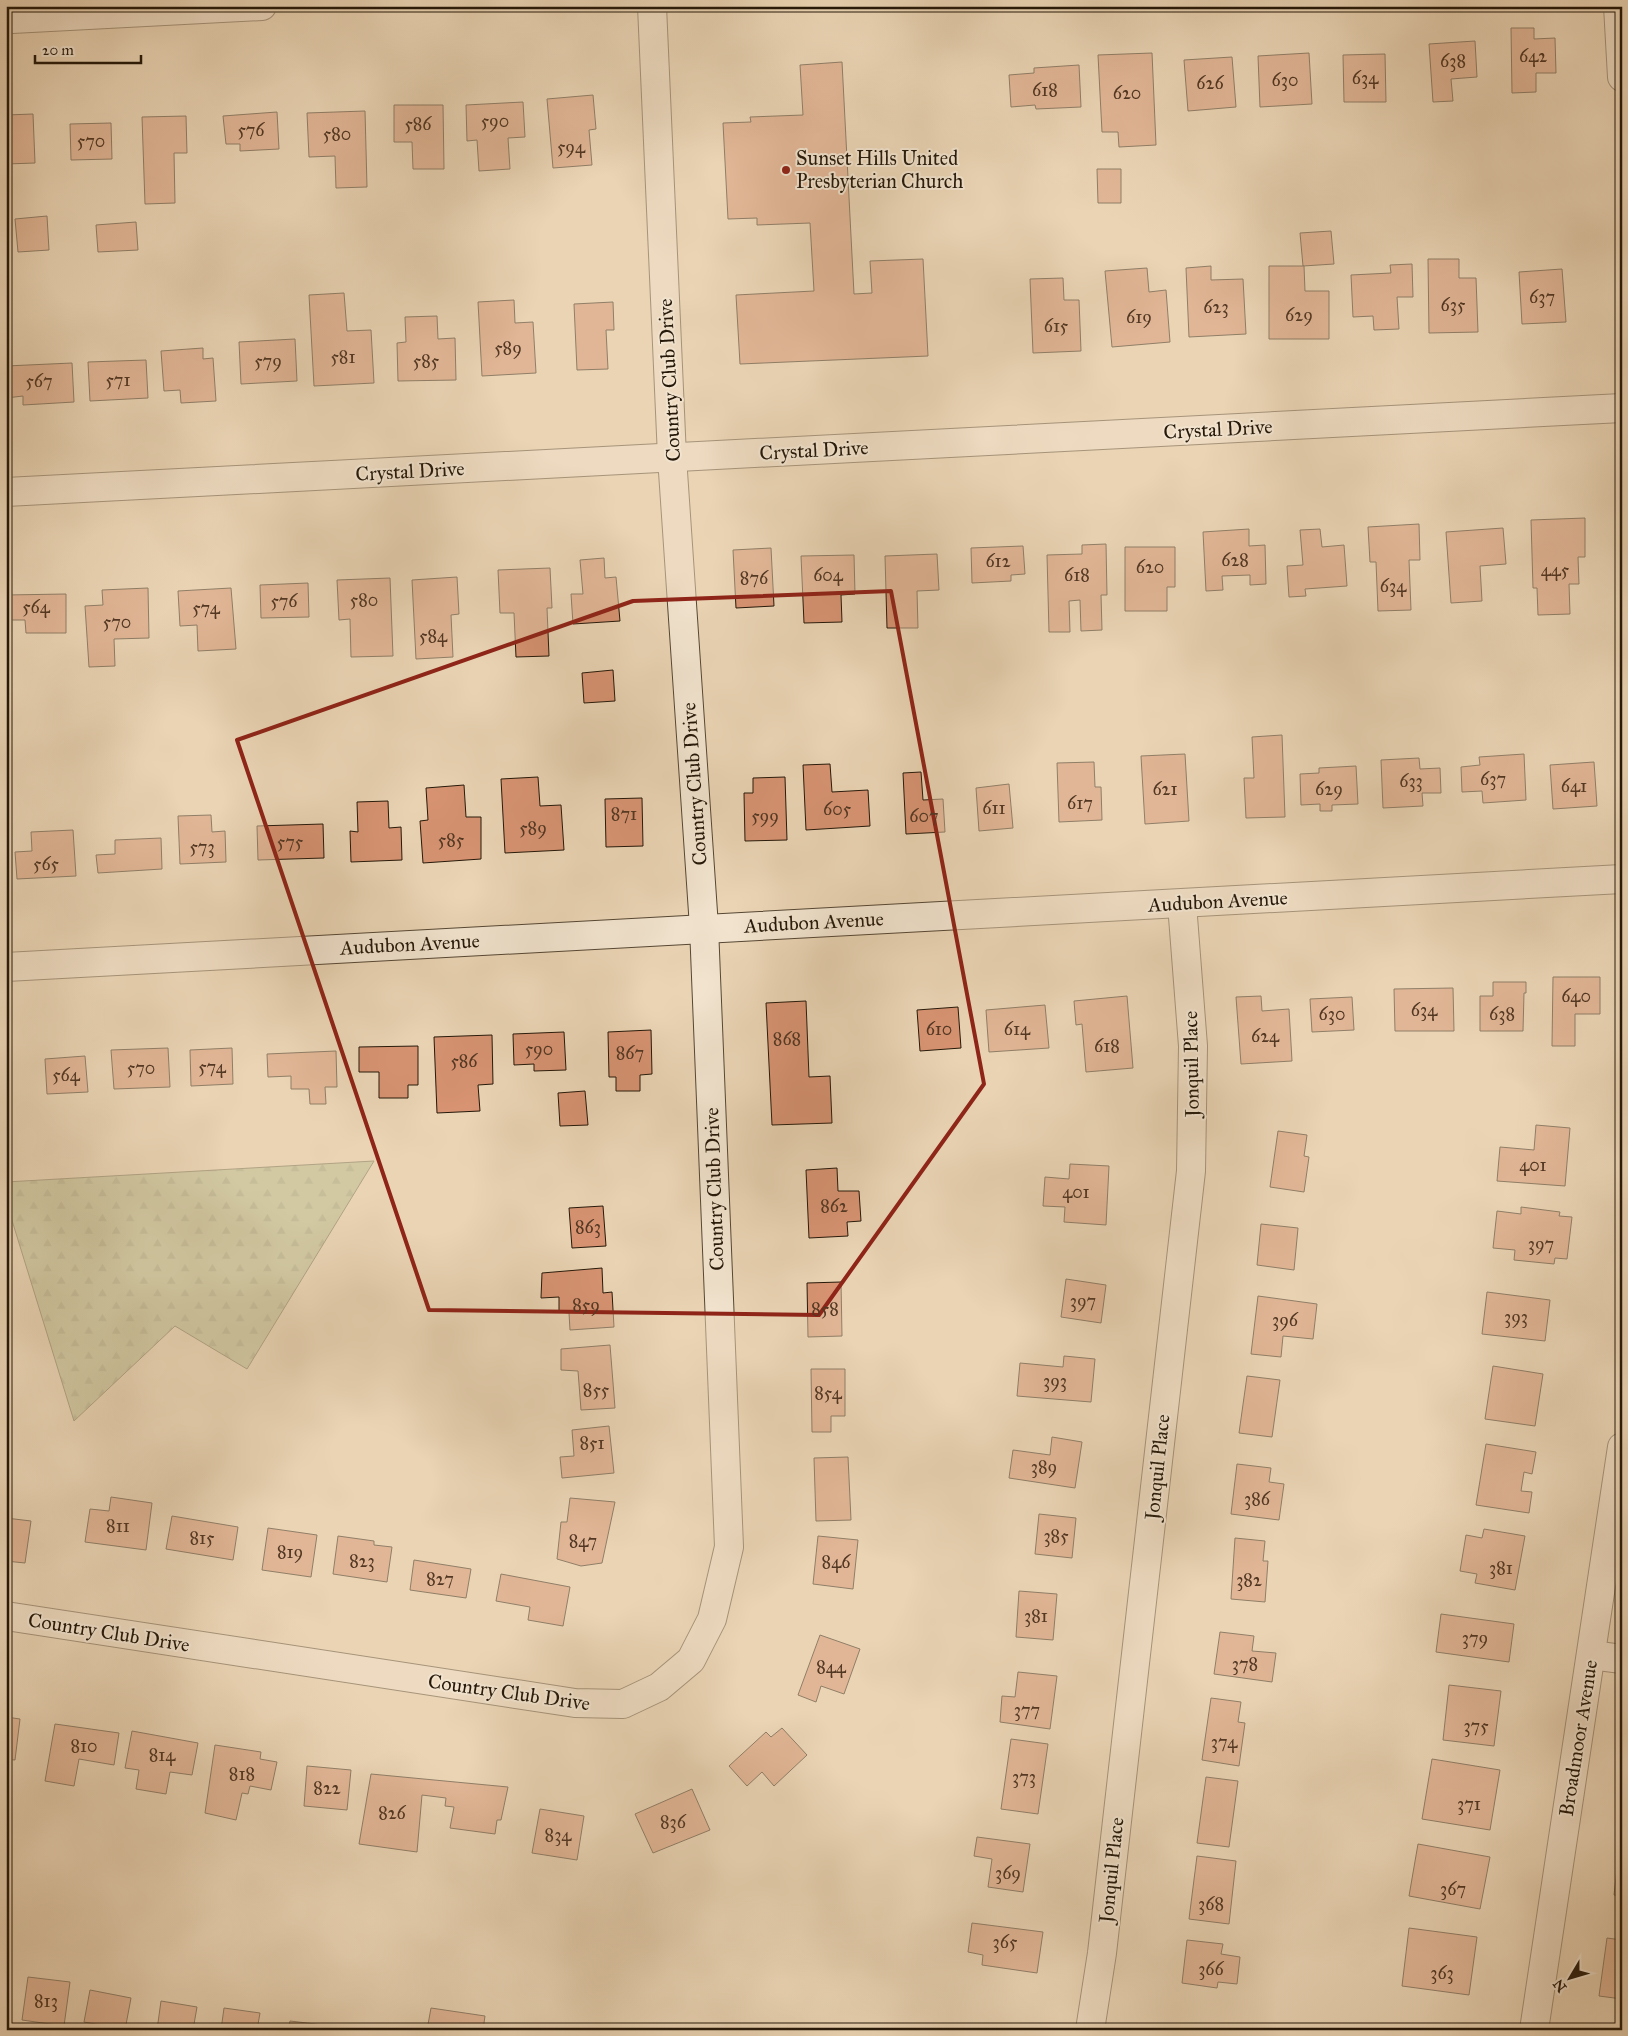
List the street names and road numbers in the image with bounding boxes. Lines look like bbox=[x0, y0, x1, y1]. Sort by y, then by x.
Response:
street label: Country Club Drive bbox=[653, 298, 685, 462]
street label: Crystal Drive bbox=[1163, 414, 1273, 444]
street label: Crystal Drive bbox=[759, 435, 869, 465]
street label: Crystal Drive bbox=[355, 456, 465, 486]
street label: Country Club Drive bbox=[676, 702, 712, 866]
street label: Audubon Avenue bbox=[1147, 885, 1288, 917]
street label: Audubon Avenue bbox=[743, 906, 884, 938]
street label: Audubon Avenue bbox=[339, 928, 480, 960]
street label: Jonquil Place bbox=[1178, 1011, 1205, 1119]
street label: Country Club Drive bbox=[699, 1107, 729, 1271]
street label: Jonquil Place bbox=[1139, 1413, 1175, 1523]
street label: Country Club Drive bbox=[26, 1607, 192, 1657]
street label: Broadmoor Avenue bbox=[1554, 1658, 1602, 1818]
street label: Country Club Drive bbox=[426, 1669, 592, 1715]
street label: Jonquil Place bbox=[1093, 1816, 1129, 1926]

